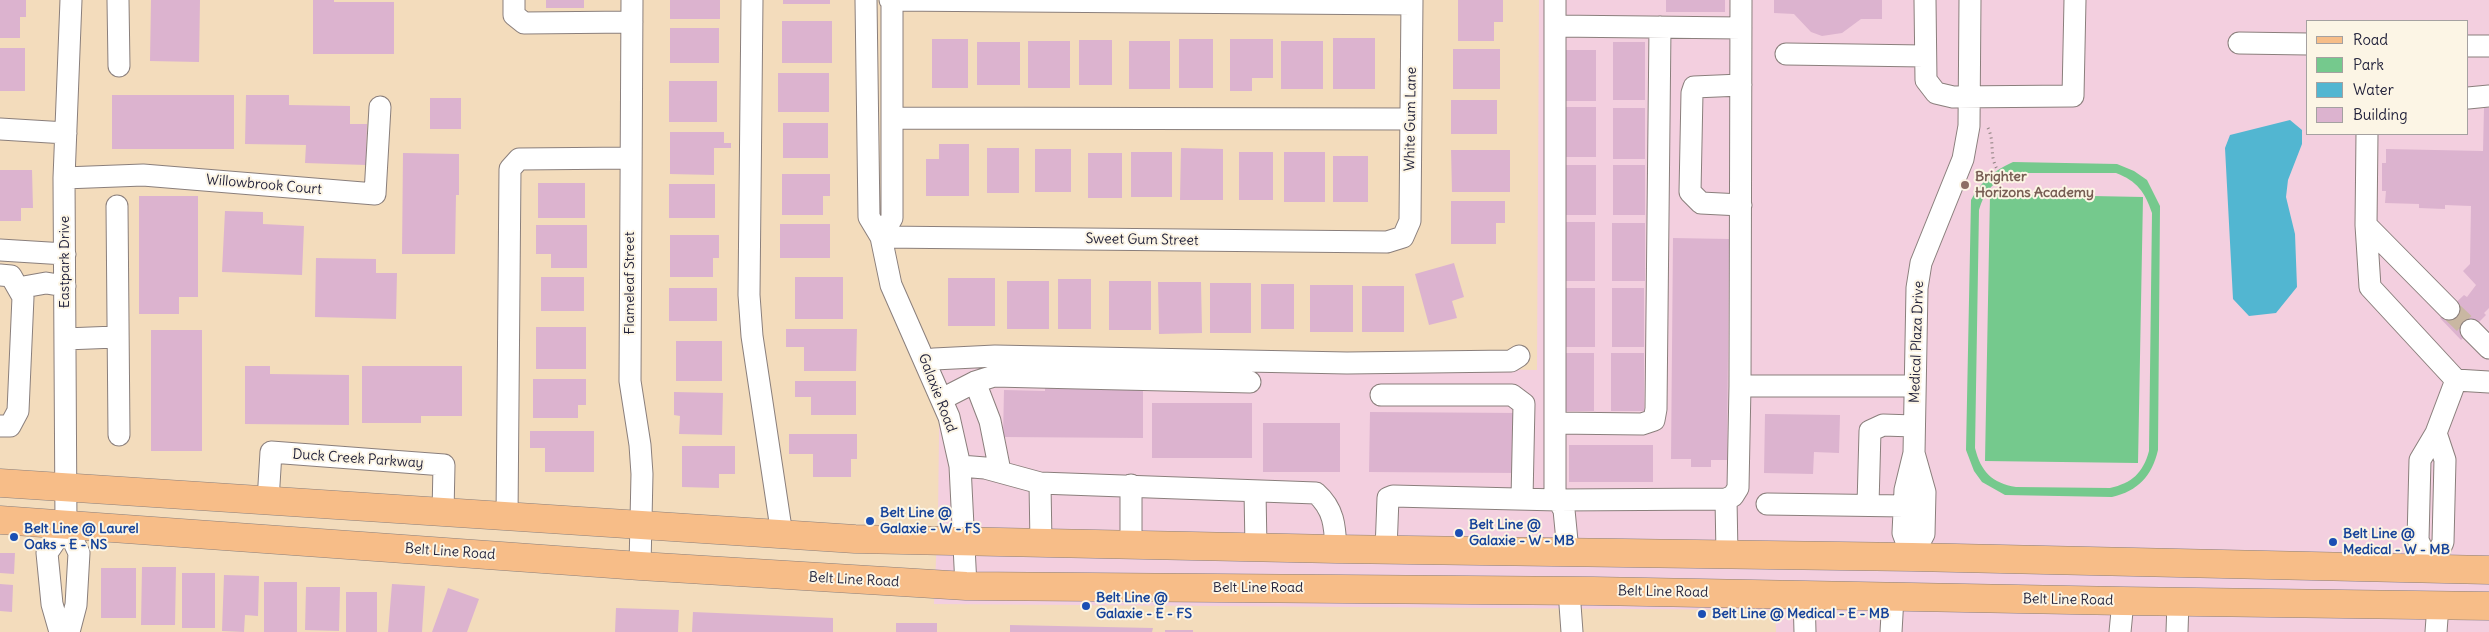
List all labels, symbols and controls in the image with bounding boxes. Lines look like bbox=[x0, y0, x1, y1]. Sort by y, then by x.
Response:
legend bbox=[2306, 20, 2469, 135]
text: Road bbox=[2353, 30, 2388, 49]
text: Park bbox=[2353, 55, 2384, 74]
street label: White Gum Lane bbox=[1402, 67, 1420, 171]
text: Water bbox=[2353, 80, 2394, 99]
text: Building bbox=[2353, 105, 2408, 124]
place label: Brighter Horizons Academy bbox=[1975, 169, 2094, 202]
street label: Willowbrook Court bbox=[205, 172, 323, 198]
marker: Brighter Horizons Academy bbox=[1959, 179, 1971, 191]
street label: Eastpark Drive bbox=[57, 216, 73, 308]
street label: Sweet Gum Street bbox=[1085, 231, 1199, 249]
street label: Flameleaf Street bbox=[622, 232, 638, 334]
street label: Medical Plaza Drive bbox=[1906, 281, 1928, 403]
street label: Galaxie Road bbox=[914, 351, 960, 435]
street label: Duck Creek Parkway bbox=[292, 446, 424, 472]
place label: Belt Line @ Galaxie - W - FS bbox=[880, 505, 981, 538]
marker: Belt Line @ Galaxie - W - FS bbox=[864, 515, 876, 527]
place label: Belt Line @ Galaxie - W - MB bbox=[1469, 517, 1574, 550]
place label: Belt Line @ Laurel Oaks - E - NS bbox=[24, 521, 139, 554]
place label: Belt Line @ Medical - W - MB bbox=[2343, 526, 2450, 558]
marker: Belt Line @ Galaxie - W - MB bbox=[1453, 527, 1465, 539]
marker: Belt Line @ Laurel Oaks - E - NS bbox=[8, 531, 20, 543]
marker: Belt Line @ Medical - W - MB bbox=[2327, 536, 2339, 548]
street label: Belt Line Road bbox=[404, 540, 496, 564]
street label: Belt Line Road bbox=[808, 569, 900, 591]
street label: Belt Line Road bbox=[1213, 580, 1303, 596]
street label: Belt Line Road bbox=[1618, 583, 1708, 601]
place label: Belt Line @ Galaxie - E - FS bbox=[1096, 590, 1192, 622]
street label: Belt Line Road bbox=[2023, 591, 2113, 609]
marker: Belt Line @ Galaxie - E - FS bbox=[1080, 600, 1092, 612]
place label: Belt Line @ Medical - E - MB bbox=[1712, 606, 1889, 622]
marker: Belt Line @ Medical - E - MB bbox=[1696, 608, 1708, 620]

